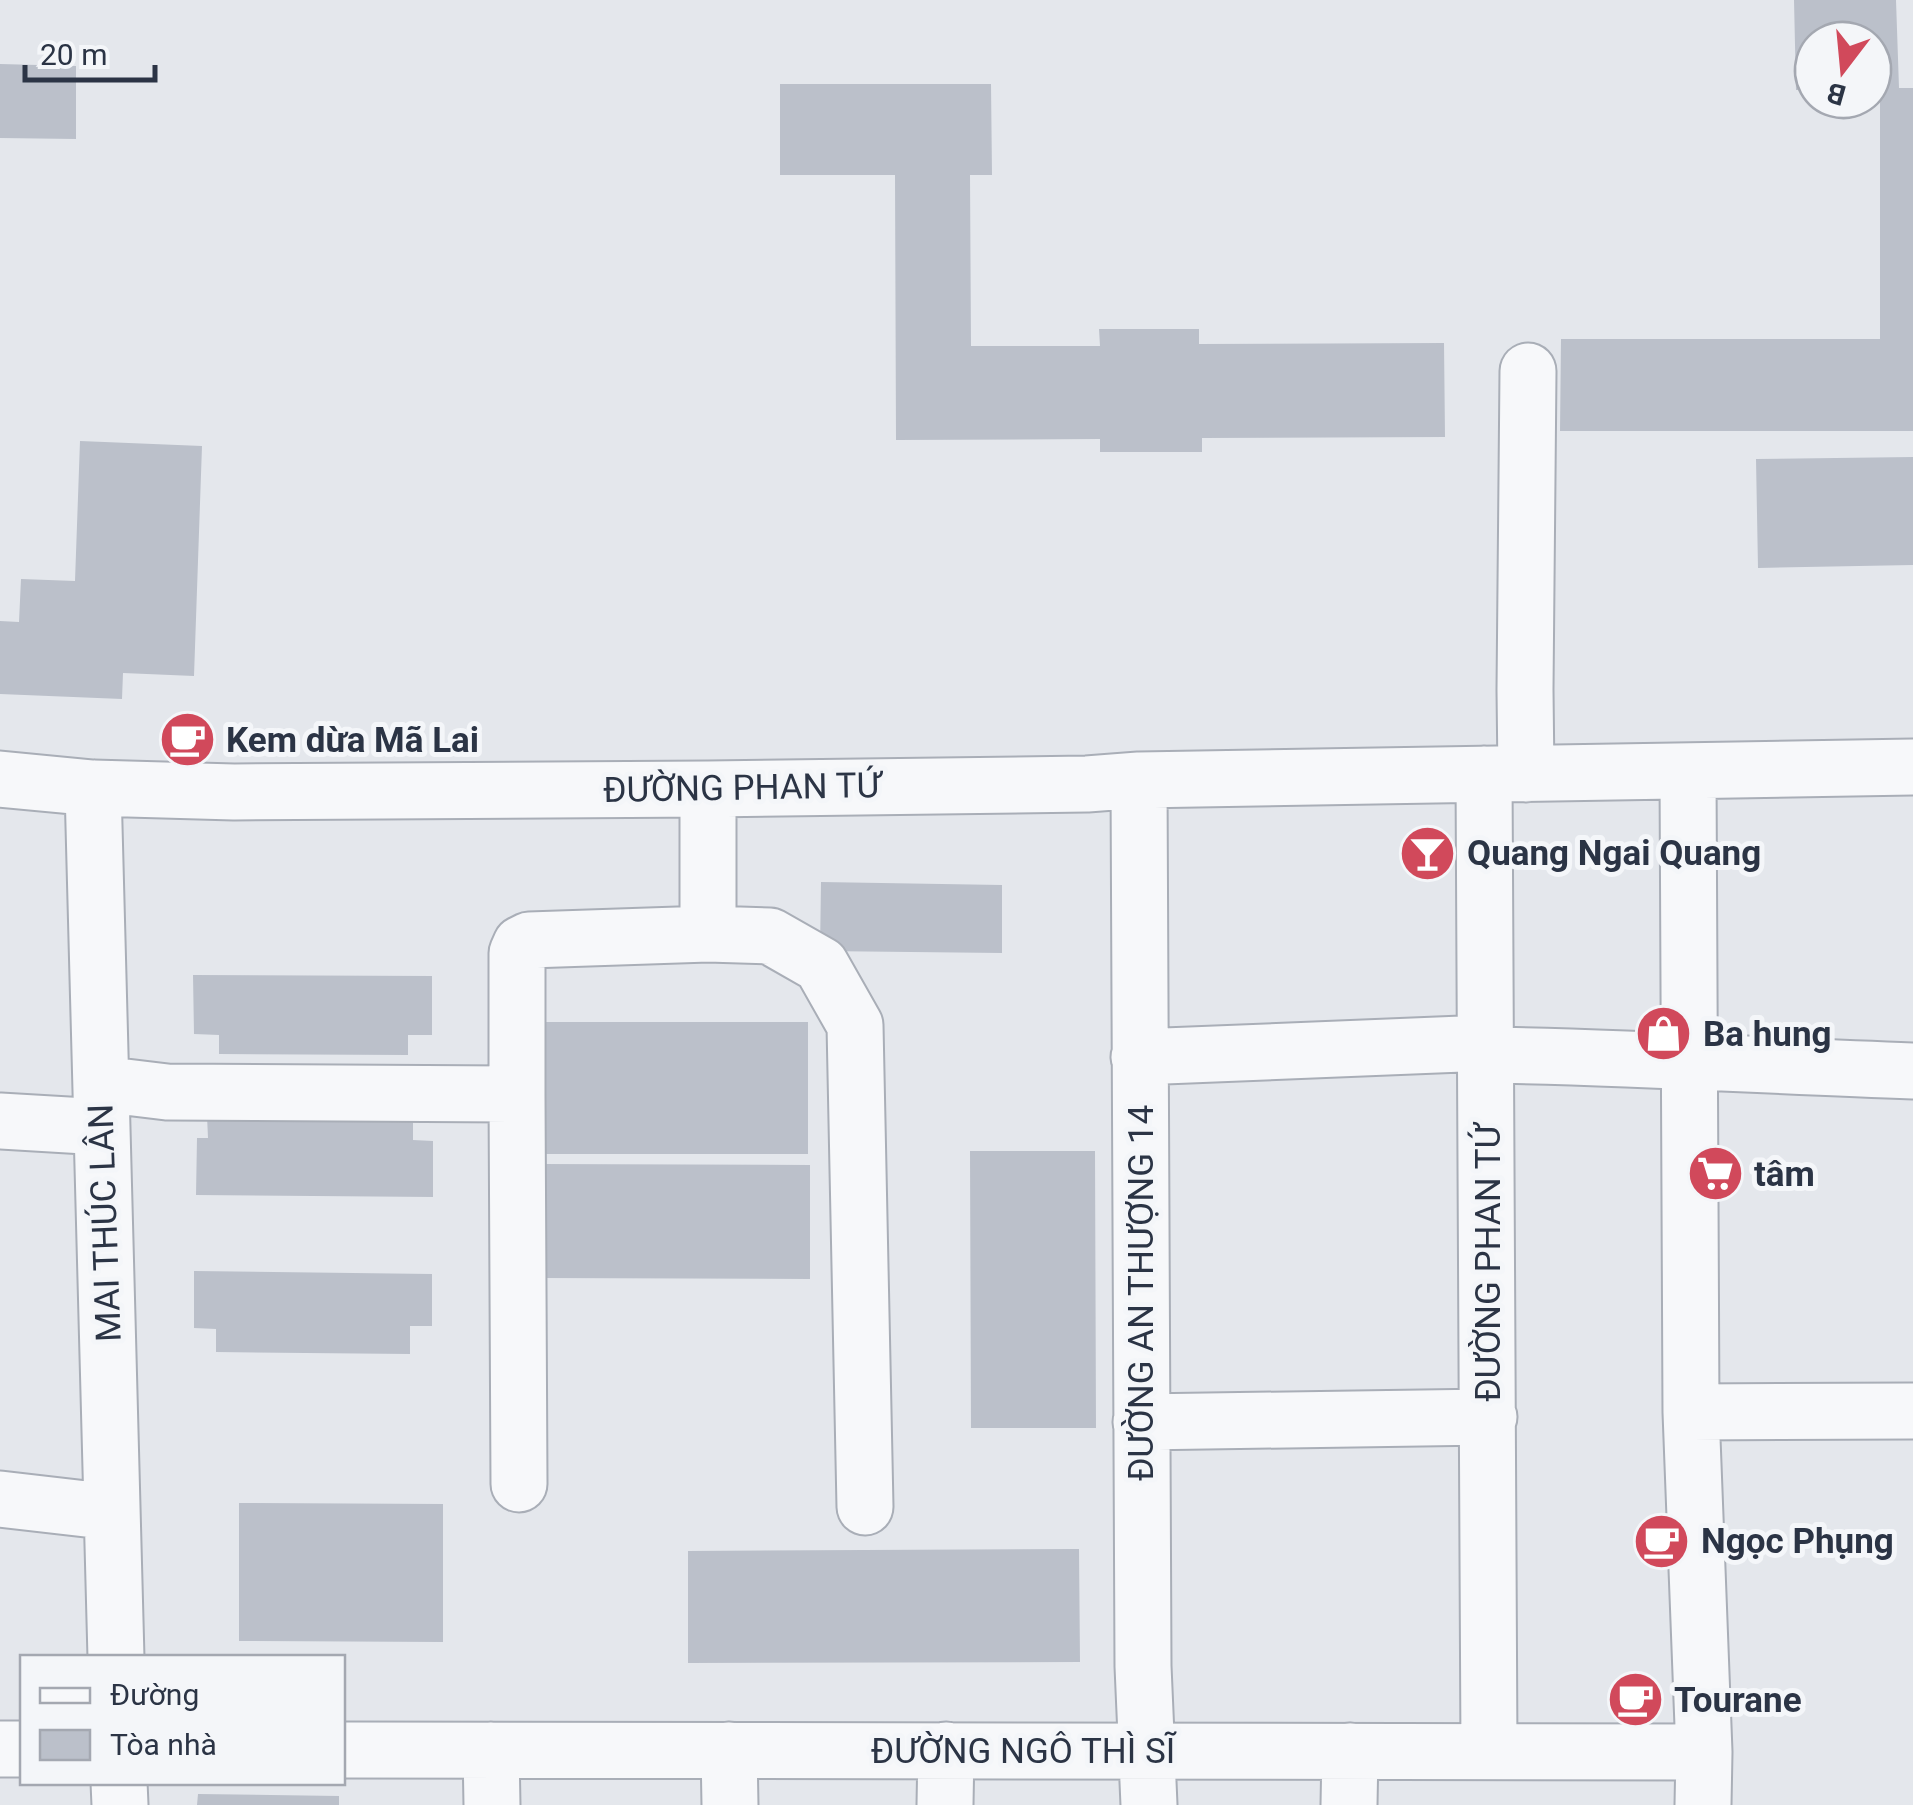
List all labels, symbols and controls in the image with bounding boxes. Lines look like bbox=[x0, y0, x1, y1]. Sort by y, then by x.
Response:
scale bar bbox=[25, 20, 155, 82]
north arrow bbox=[1793, 20, 1893, 120]
text: 20 m bbox=[40, 37, 107, 72]
text: B bbox=[1823, 75, 1849, 112]
cafe icon: Kem dừa Mã Lai bbox=[157, 710, 217, 770]
place label: Kem dừa Mã Lai bbox=[226, 720, 479, 761]
street label: ĐƯỜNG PHAN TỨ bbox=[603, 764, 884, 811]
bar icon: Quang Ngai Quang bbox=[1398, 823, 1458, 883]
place label: Quang Ngai Quang bbox=[1467, 833, 1761, 874]
shop icon: Ba hung bbox=[1634, 1004, 1694, 1064]
place label: Ba hung bbox=[1703, 1014, 1832, 1055]
street label: MAI THÚC LÂN bbox=[80, 1103, 130, 1343]
street label: ĐƯỜNG AN THƯỢNG 14 bbox=[1121, 1105, 1162, 1481]
street label: ĐƯỜNG PHAN TỨ bbox=[1467, 1121, 1509, 1402]
supermarket icon: tâm bbox=[1685, 1144, 1745, 1204]
place label: tâm bbox=[1754, 1154, 1815, 1195]
cafe icon: Ngọc Phụng bbox=[1632, 1511, 1692, 1571]
place label: Ngọc Phụng bbox=[1701, 1521, 1894, 1562]
legend bbox=[20, 1655, 345, 1785]
cafe icon: Tourane bbox=[1605, 1670, 1665, 1730]
text: Đường bbox=[110, 1677, 199, 1712]
place label: Tourane bbox=[1674, 1680, 1802, 1721]
text: Tòa nhà bbox=[110, 1727, 217, 1762]
street label: ĐƯỜNG NGÔ THÌ SĨ bbox=[871, 1731, 1177, 1772]

